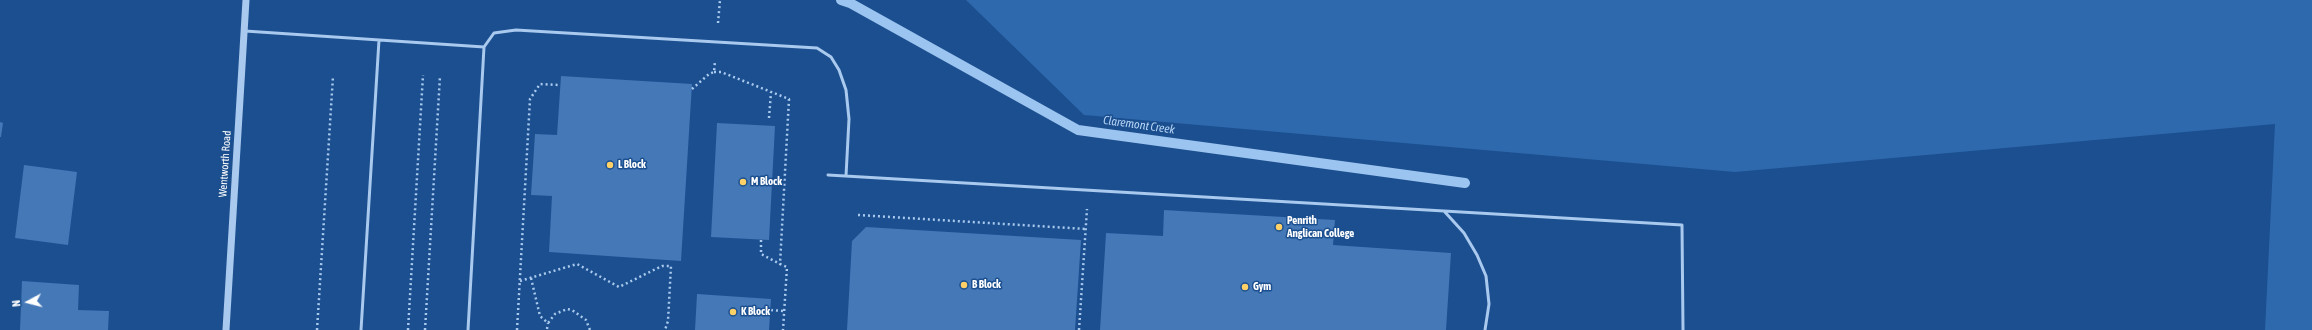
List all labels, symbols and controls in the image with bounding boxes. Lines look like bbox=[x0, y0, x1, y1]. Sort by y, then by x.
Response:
water label: Claremont Creek bbox=[1102, 113, 1176, 137]
street label: Wentworth Road bbox=[216, 130, 234, 198]
place label: L Block bbox=[618, 158, 646, 172]
marker: L Block bbox=[605, 160, 615, 170]
place label: M Block bbox=[751, 175, 782, 189]
marker: M Block bbox=[738, 177, 748, 187]
place label: Penrith Anglican College bbox=[1287, 214, 1354, 240]
marker: Penrith Anglican College bbox=[1274, 222, 1284, 232]
place label: B Block bbox=[972, 278, 1001, 292]
marker: B Block bbox=[959, 280, 969, 290]
place label: Gym bbox=[1253, 280, 1271, 294]
north arrow bbox=[8, 282, 48, 322]
marker: Gym bbox=[1240, 282, 1250, 292]
text: N bbox=[10, 300, 22, 307]
place label: K Block bbox=[741, 305, 770, 319]
marker: K Block bbox=[728, 307, 738, 317]

